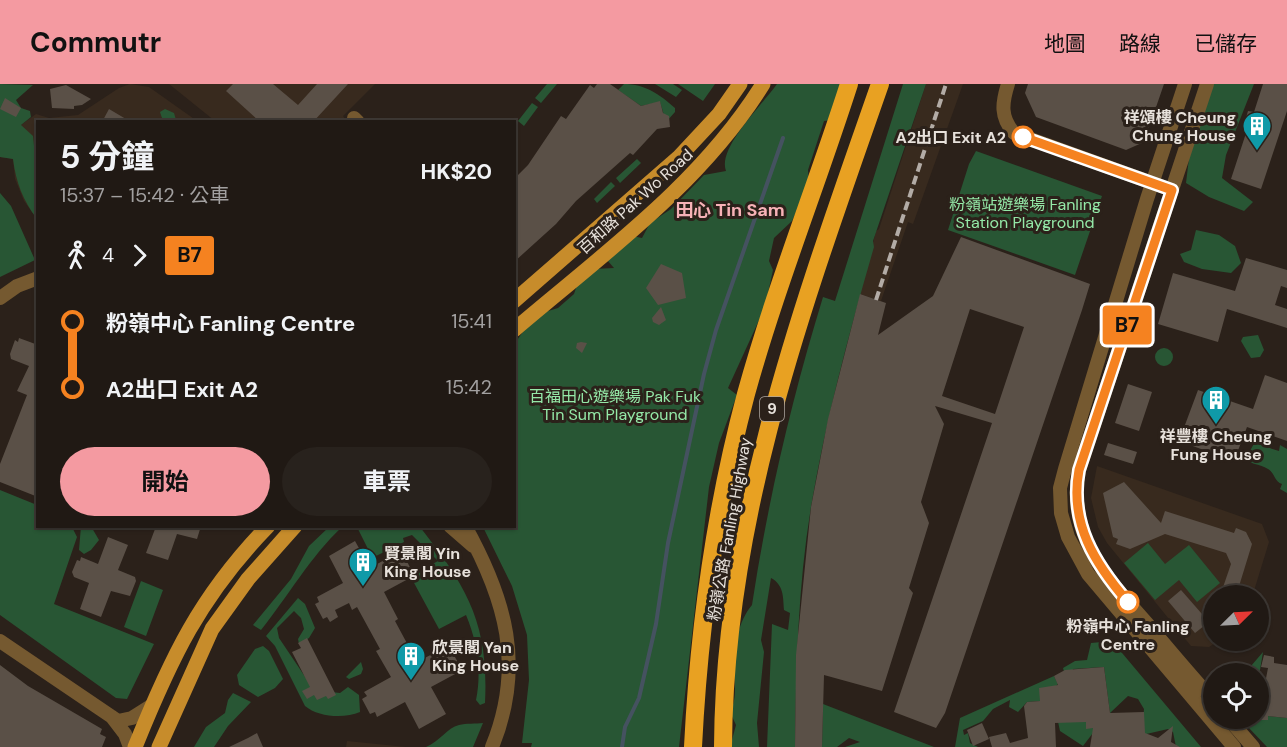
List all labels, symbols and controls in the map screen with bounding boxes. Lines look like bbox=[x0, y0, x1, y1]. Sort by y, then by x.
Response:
text: Commutr bbox=[30, 24, 161, 61]
text: 地圖 bbox=[1044, 30, 1086, 58]
text: 路線 bbox=[1119, 30, 1161, 58]
text: 已儲存 bbox=[1194, 30, 1257, 58]
place label: 祥頌樓 Cheung Chung House bbox=[1124, 107, 1236, 146]
building icon: 祥頌樓 Cheung Chung House bbox=[1241, 110, 1273, 152]
marker: A2出口 Exit A2 bbox=[1012, 126, 1034, 148]
place label: A2出口 Exit A2 bbox=[896, 127, 1006, 148]
text: 5 分鐘 bbox=[60, 135, 154, 178]
street label: 百和路 Pak Wo Road bbox=[573, 144, 697, 259]
text: HK$20 bbox=[421, 157, 492, 186]
text: 15:37 – 15:42 · 公車 bbox=[60, 182, 229, 208]
park label: 粉嶺站遊樂場 Fanling Station Playground bbox=[949, 194, 1101, 233]
district label: 田心 Tin Sam bbox=[675, 198, 785, 222]
icon: walk bbox=[60, 239, 93, 272]
icon: forward bbox=[123, 239, 156, 272]
text: B7 bbox=[177, 241, 202, 269]
text: 4 bbox=[102, 242, 114, 268]
line badge: B7 bbox=[1100, 306, 1154, 344]
text: 15:41 bbox=[451, 308, 492, 334]
text: 粉嶺中心 Fanling Centre bbox=[106, 309, 355, 338]
text: B7 bbox=[1115, 311, 1139, 339]
text: 15:42 bbox=[446, 374, 492, 400]
text: A2出口 Exit A2 bbox=[106, 375, 258, 404]
building icon: 祥豐樓 Cheung Fung House bbox=[1200, 384, 1232, 426]
park label: 百福田心遊樂場 Pak Fuk Tin Sum Playground bbox=[529, 386, 701, 425]
road number: 9 bbox=[760, 397, 784, 421]
place label: 祥豐樓 Cheung Fung House bbox=[1160, 426, 1272, 465]
street label: 粉嶺公路 Fanling Highway bbox=[703, 436, 756, 623]
button: 開始 bbox=[60, 447, 270, 516]
button: 車票 bbox=[282, 447, 492, 516]
place label: 賢景閣 Yin King House bbox=[384, 543, 471, 582]
building icon: 賢景閣 Yin King House bbox=[347, 546, 379, 588]
north arrow bbox=[1203, 585, 1269, 651]
map controls bbox=[1203, 585, 1269, 729]
marker: 粉嶺中心 Fanling Centre bbox=[1117, 591, 1139, 613]
place label: 粉嶺中心 Fanling Centre bbox=[1066, 616, 1190, 655]
place label: 欣景閣 Yan King House bbox=[432, 637, 519, 676]
building icon: 欣景閣 Yan King House bbox=[395, 640, 427, 682]
button: locate bbox=[1203, 663, 1269, 729]

